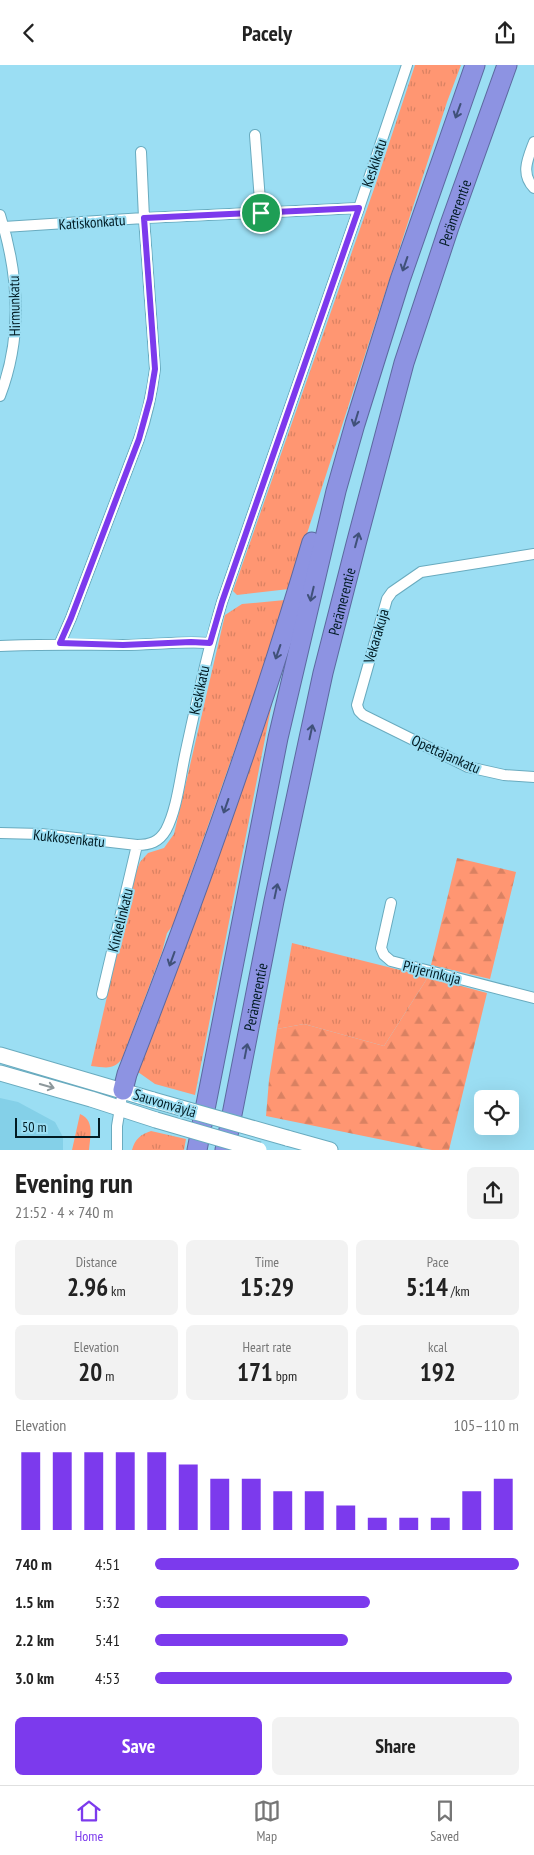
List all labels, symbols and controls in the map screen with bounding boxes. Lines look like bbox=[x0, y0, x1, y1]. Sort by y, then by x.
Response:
icon: back bbox=[15, 19, 43, 47]
text: Pacely bbox=[242, 19, 292, 47]
icon: share bbox=[491, 19, 519, 47]
one-way arrow bbox=[453, 102, 462, 118]
street label: Keskikatu bbox=[357, 136, 391, 190]
street label: Perämerentie bbox=[434, 177, 475, 248]
pin bbox=[240, 192, 282, 234]
icon: arrive bbox=[247, 199, 275, 227]
street label: Katiskonkatu bbox=[58, 210, 126, 234]
one-way arrow bbox=[400, 256, 409, 271]
street label: Hirmunkatu bbox=[4, 275, 24, 337]
one-way arrow bbox=[351, 411, 361, 427]
one-way arrow bbox=[353, 533, 362, 549]
street label: Perämerentie bbox=[324, 565, 359, 637]
one-way arrow bbox=[307, 585, 316, 601]
street label: Vekarakuja bbox=[359, 607, 393, 666]
one-way arrow bbox=[273, 643, 283, 659]
street label: Keskikatu bbox=[185, 664, 213, 716]
one-way arrow bbox=[307, 725, 316, 741]
street label: Opettajankatu bbox=[409, 730, 483, 778]
one-way arrow bbox=[221, 797, 230, 813]
street label: Kukkosenkatu bbox=[32, 825, 106, 851]
one-way arrow bbox=[272, 884, 282, 900]
street label: Kinkelinkatu bbox=[103, 886, 137, 954]
one-way arrow bbox=[167, 951, 176, 966]
street label: Pirjerinkuja bbox=[401, 956, 463, 988]
street label: Perämerentie bbox=[239, 961, 271, 1033]
one-way arrow bbox=[242, 1043, 251, 1059]
one-way arrow bbox=[39, 1082, 55, 1092]
street label: Sauvonväylä bbox=[131, 1084, 199, 1122]
map controls bbox=[474, 1090, 519, 1135]
button: locate bbox=[474, 1090, 519, 1135]
scale bar bbox=[15, 1115, 100, 1138]
text: 50 m bbox=[22, 1118, 47, 1136]
text: Evening run bbox=[15, 1164, 133, 1201]
button: share bbox=[467, 1167, 519, 1219]
text: 21:52 · 4 × 740 m bbox=[15, 1202, 113, 1222]
text: Distance bbox=[76, 1253, 117, 1271]
text: Time bbox=[255, 1253, 279, 1271]
text: Pace bbox=[427, 1253, 449, 1271]
text: 2.96 bbox=[67, 1271, 108, 1303]
text: 15:29 bbox=[240, 1271, 294, 1303]
text: 5:14 bbox=[406, 1271, 448, 1303]
text: km bbox=[108, 1282, 126, 1300]
text: /km bbox=[448, 1282, 470, 1300]
text: Elevation bbox=[74, 1338, 119, 1356]
text: Heart rate bbox=[243, 1338, 291, 1356]
text: kcal bbox=[428, 1338, 447, 1356]
text: 20 bbox=[78, 1356, 102, 1388]
text: 171 bbox=[237, 1356, 273, 1388]
text: 192 bbox=[420, 1356, 456, 1388]
text: m bbox=[102, 1367, 114, 1385]
text: bpm bbox=[273, 1367, 297, 1385]
text: Elevation bbox=[15, 1415, 66, 1435]
text: 105–110 m bbox=[454, 1415, 519, 1435]
text: 740 m bbox=[15, 1554, 52, 1574]
text: 4:51 bbox=[95, 1554, 120, 1574]
text: 1.5 km bbox=[15, 1592, 54, 1612]
text: 5:32 bbox=[95, 1592, 120, 1612]
text: 2.2 km bbox=[15, 1630, 54, 1650]
text: 5:41 bbox=[95, 1630, 120, 1650]
text: 3.0 km bbox=[15, 1668, 54, 1688]
text: 4:53 bbox=[95, 1668, 120, 1688]
button: Save bbox=[15, 1717, 262, 1775]
button: Share bbox=[272, 1717, 519, 1775]
tab: Home bbox=[75, 1797, 103, 1845]
tab: Map bbox=[253, 1797, 281, 1845]
tab: Saved bbox=[430, 1797, 459, 1845]

